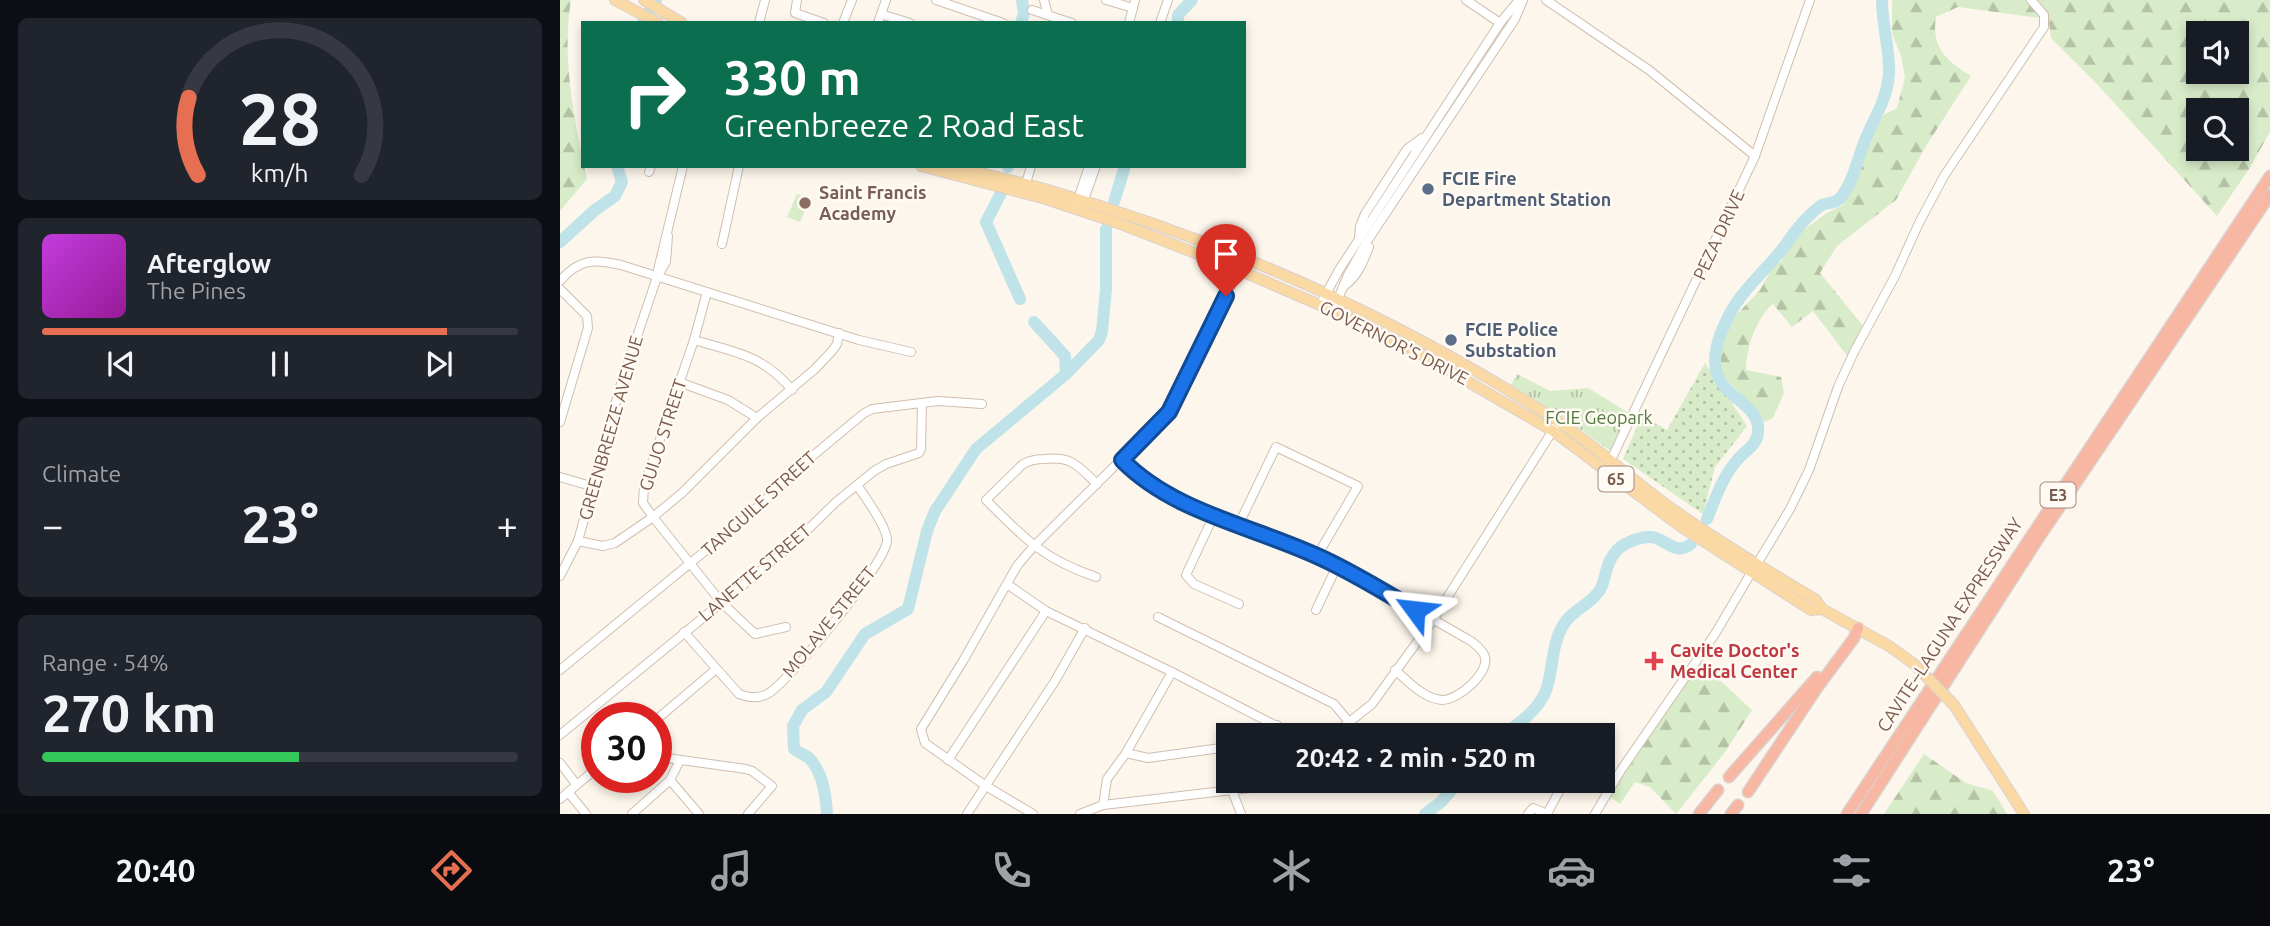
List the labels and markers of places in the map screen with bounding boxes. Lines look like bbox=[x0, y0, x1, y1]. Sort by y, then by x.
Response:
place label: FCIE Fire Department Station bbox=[1442, 168, 1611, 209]
marker: FCIE Fire Department Station bbox=[1420, 181, 1436, 197]
place label: Saint Francis Academy bbox=[819, 182, 926, 223]
marker: Saint Francis Academy bbox=[797, 195, 813, 211]
pin bbox=[1196, 224, 1256, 296]
place label: FCIE Police Substation bbox=[1465, 319, 1558, 360]
marker: FCIE Police Substation bbox=[1443, 332, 1459, 348]
place label: Cavite Doctor's Medical Center bbox=[1670, 640, 1799, 681]
marker: Cavite Doctor's Medical Center bbox=[1644, 651, 1664, 671]

